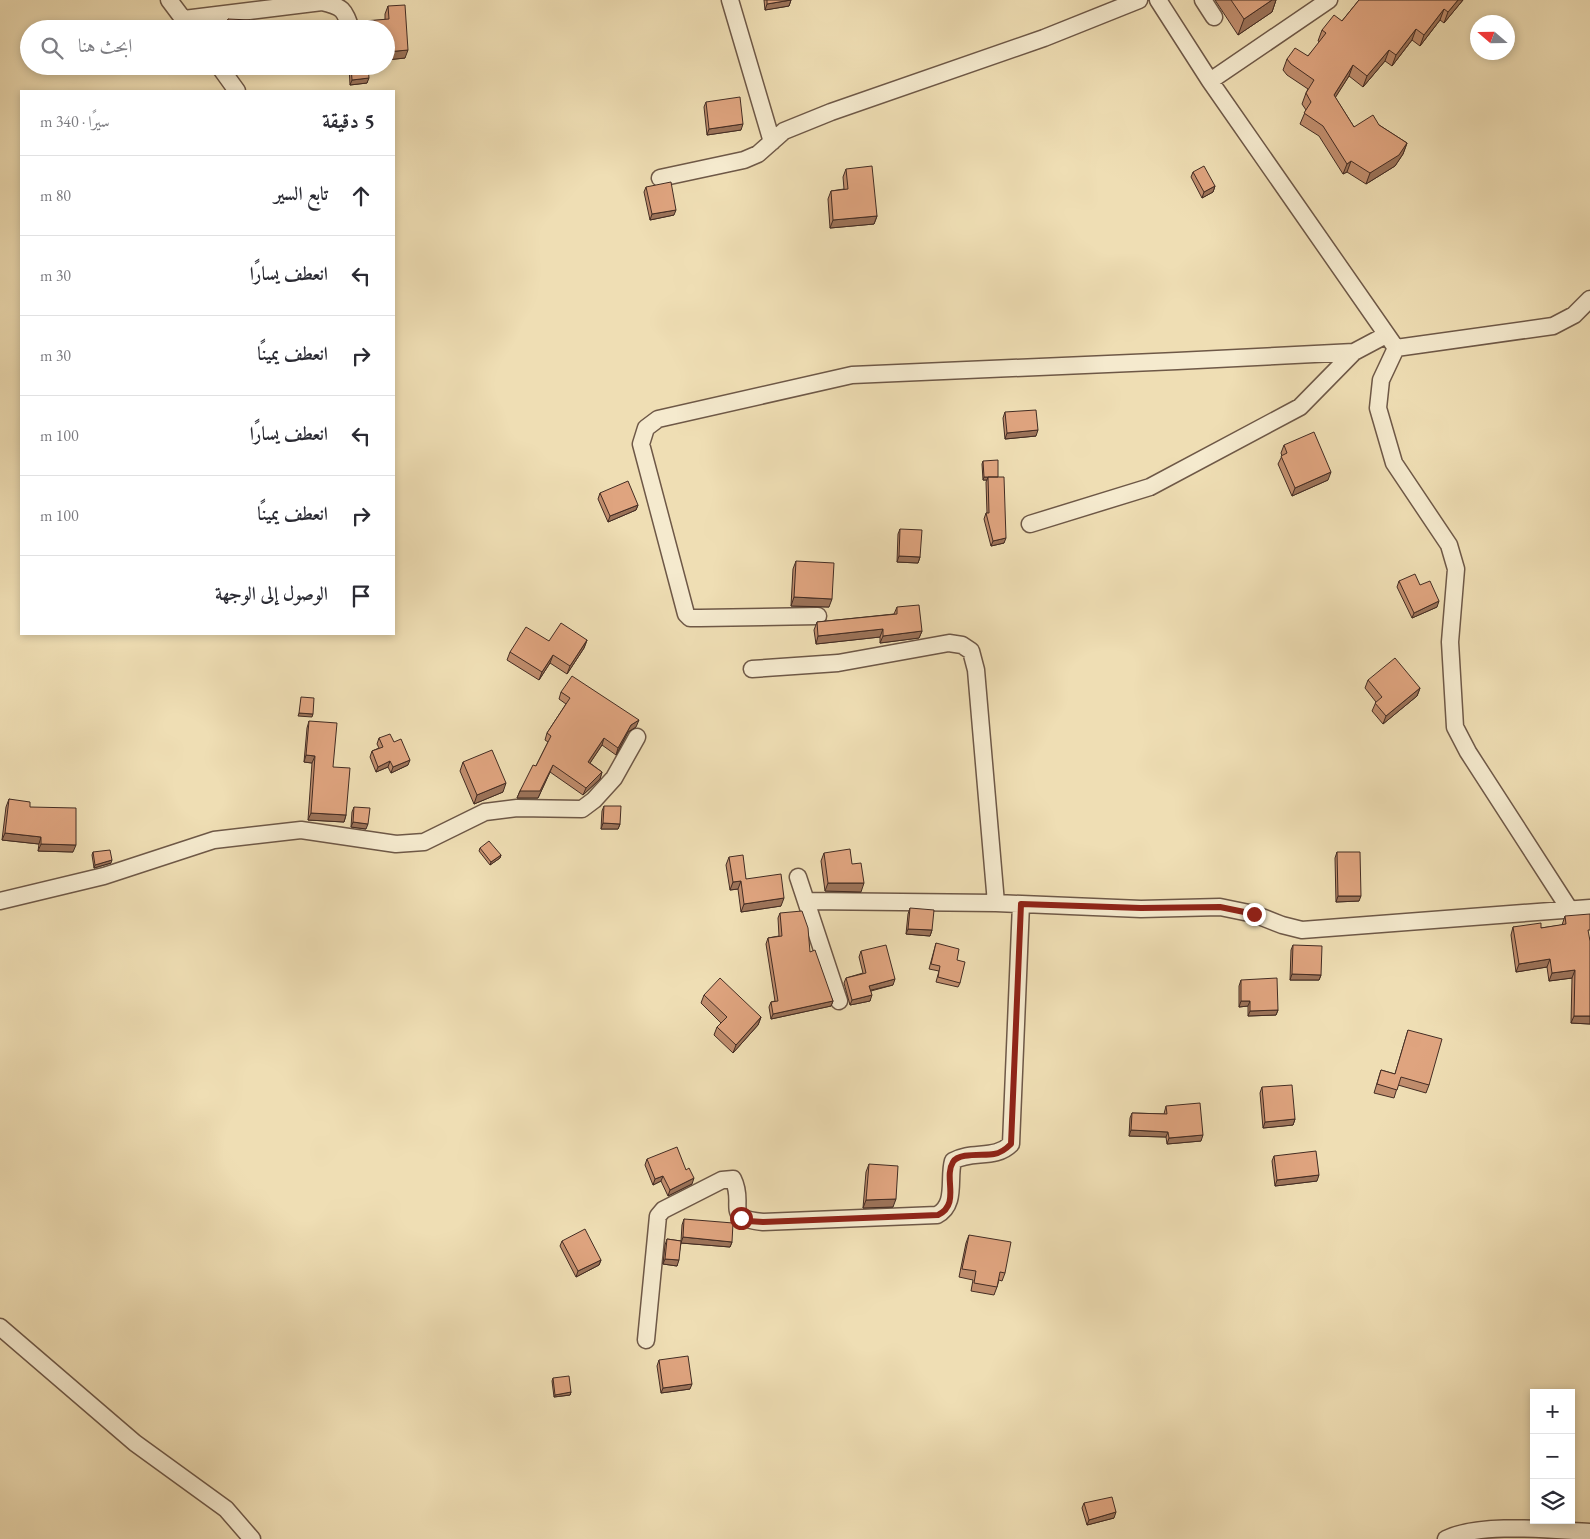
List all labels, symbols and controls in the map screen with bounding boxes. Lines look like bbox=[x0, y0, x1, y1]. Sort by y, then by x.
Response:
north arrow bbox=[1470, 15, 1515, 60]
search box bbox=[20, 20, 395, 75]
text: ابحث هنا bbox=[78, 33, 132, 58]
icon: search bbox=[38, 34, 66, 62]
text: 5 دقيقة bbox=[322, 107, 375, 134]
text: سيرًا · 340 m bbox=[40, 111, 110, 132]
text: تابع السير bbox=[274, 181, 328, 206]
icon: ahead bbox=[347, 182, 375, 210]
text: 80 m bbox=[40, 185, 71, 206]
text: انعطف يسارًا bbox=[250, 261, 328, 286]
icon: left bbox=[347, 262, 375, 290]
text: 30 m bbox=[40, 265, 71, 286]
text: انعطف يمينًا bbox=[257, 341, 328, 366]
icon: right bbox=[347, 342, 375, 370]
text: 30 m bbox=[40, 345, 71, 366]
text: انعطف يسارًا bbox=[250, 421, 328, 446]
icon: left bbox=[347, 422, 375, 450]
text: 100 m bbox=[40, 425, 79, 446]
text: انعطف يمينًا bbox=[257, 501, 328, 526]
icon: right bbox=[347, 502, 375, 530]
text: 100 m bbox=[40, 505, 79, 526]
text: الوصول إلى الوجهة bbox=[215, 581, 328, 606]
icon: arrive bbox=[347, 582, 375, 610]
route end bbox=[1243, 903, 1266, 926]
route start bbox=[730, 1207, 753, 1230]
map controls bbox=[1530, 1389, 1575, 1524]
button: + bbox=[1530, 1389, 1575, 1434]
button: − bbox=[1530, 1434, 1575, 1479]
button: layers bbox=[1530, 1479, 1575, 1524]

